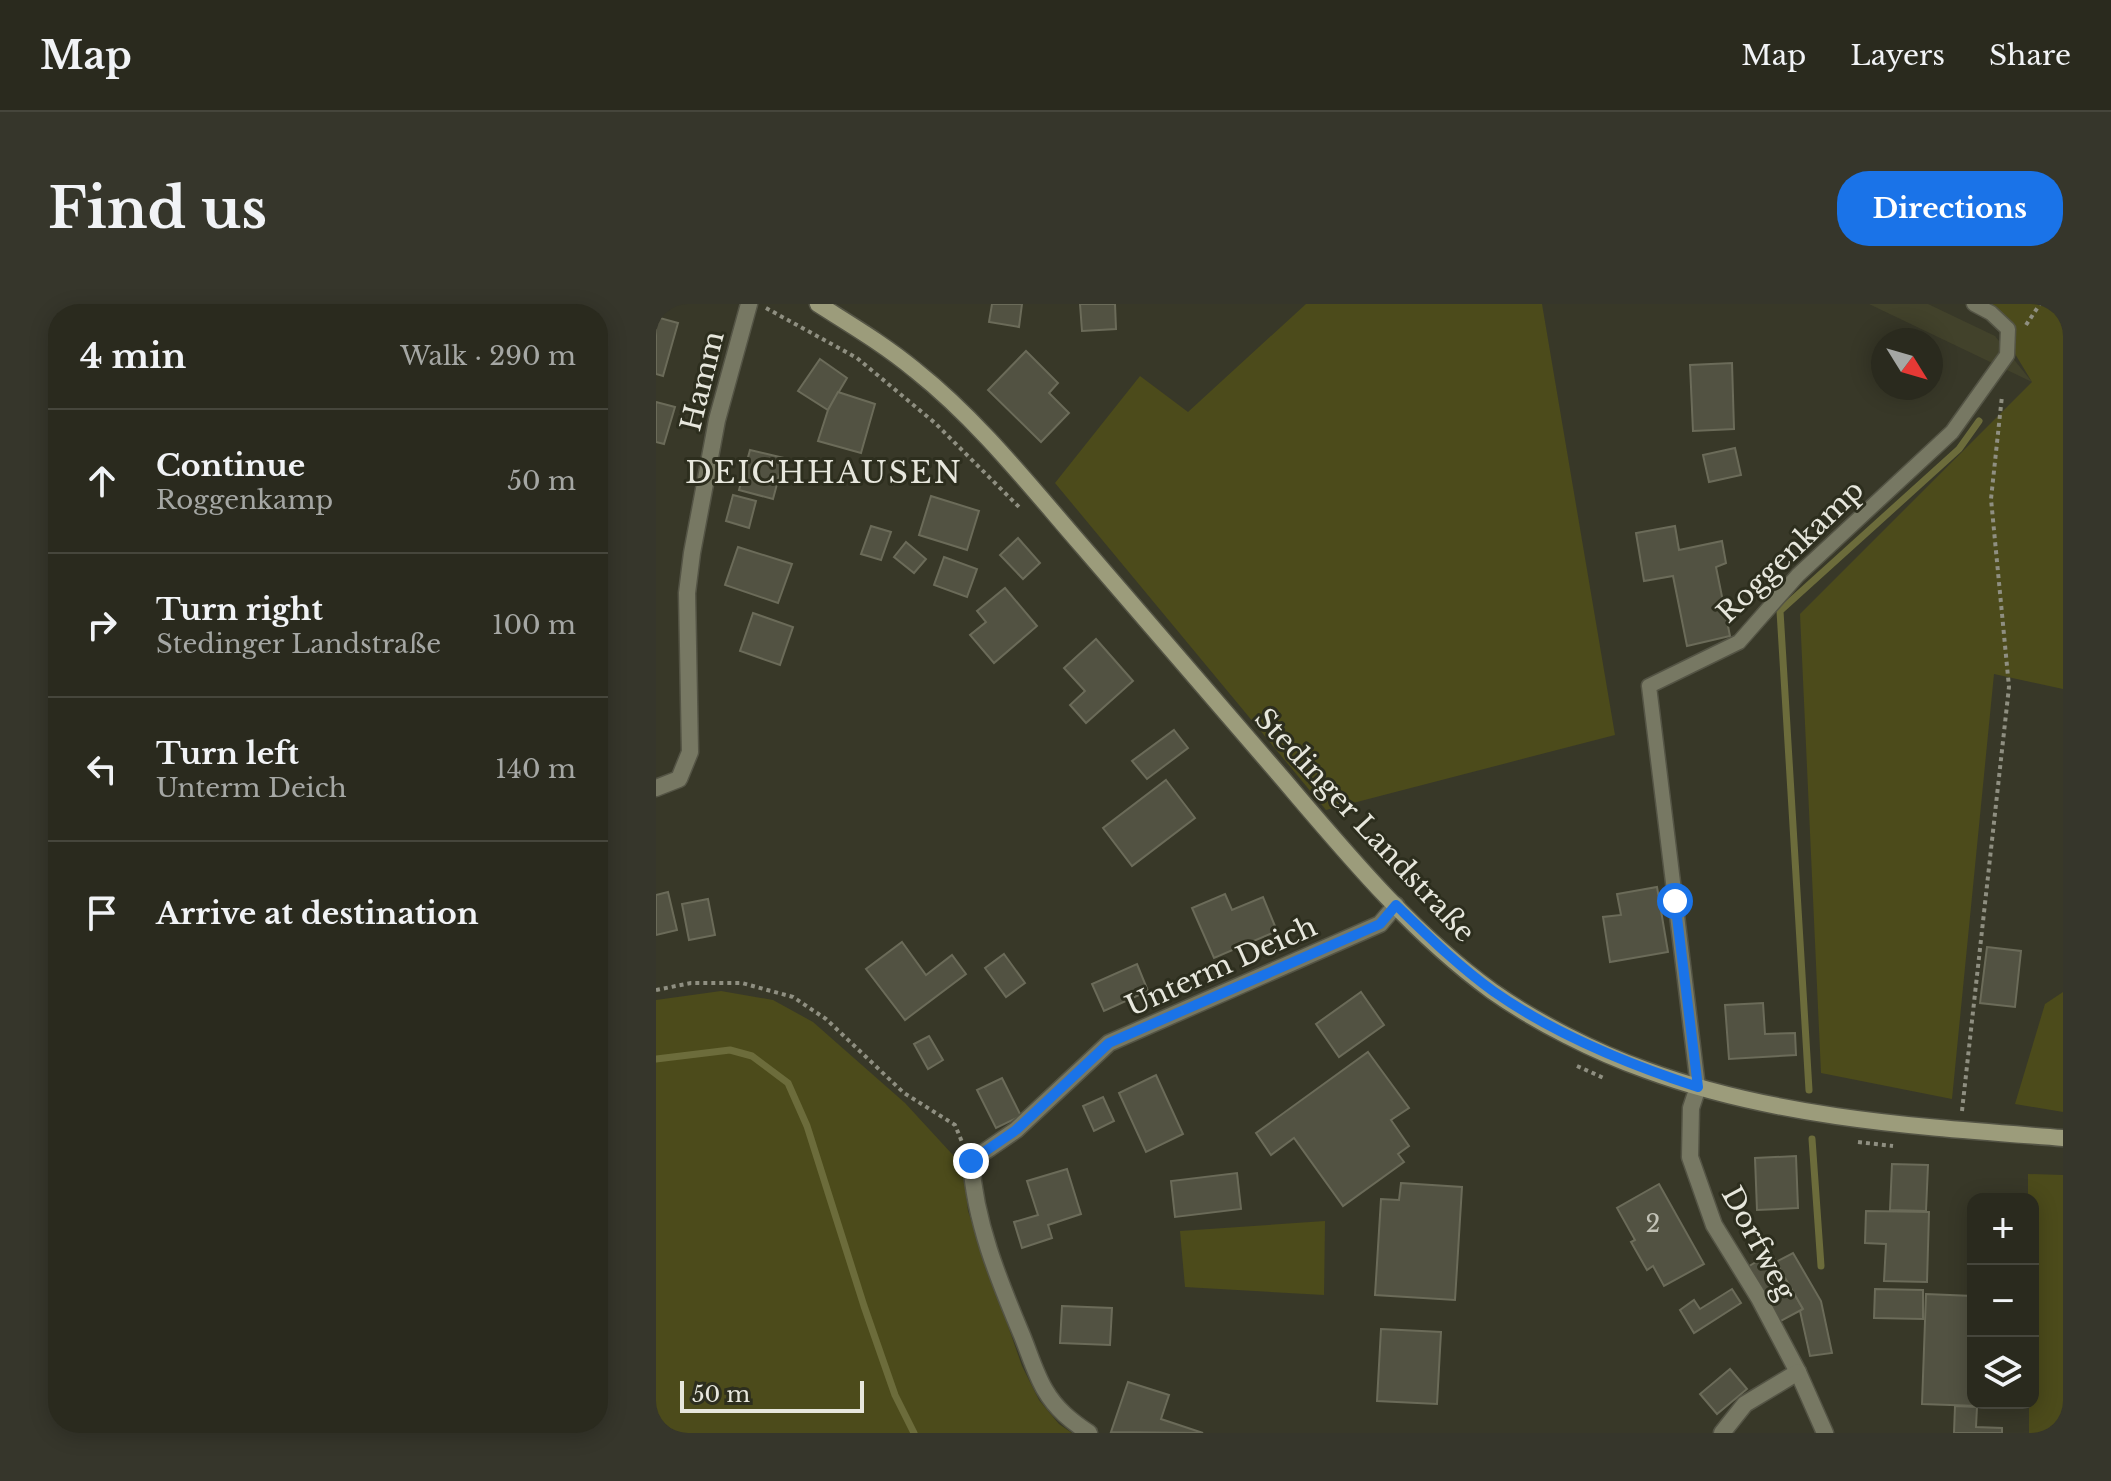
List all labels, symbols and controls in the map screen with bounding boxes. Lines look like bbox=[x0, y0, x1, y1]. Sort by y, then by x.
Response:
text: Map bbox=[40, 32, 132, 79]
text: Map bbox=[1741, 38, 1806, 73]
text: Layers bbox=[1850, 38, 1945, 73]
text: Share bbox=[1989, 38, 2071, 73]
button: Directions bbox=[1837, 171, 2063, 246]
text: Find us bbox=[48, 174, 267, 243]
street label: Hamm bbox=[673, 328, 732, 435]
north arrow bbox=[1871, 328, 1943, 400]
text: 4 min bbox=[80, 335, 186, 377]
text: Walk · 290 m bbox=[400, 340, 576, 372]
text: Continue bbox=[156, 447, 305, 484]
district label: DEICHHAUSEN bbox=[685, 454, 963, 491]
icon: ahead bbox=[80, 459, 124, 503]
text: 50 m bbox=[507, 465, 576, 497]
street label: Roggenkamp bbox=[1710, 473, 1871, 630]
text: Roggenkamp bbox=[156, 484, 333, 516]
text: Turn right bbox=[156, 591, 323, 628]
icon: right bbox=[80, 603, 124, 647]
text: 100 m bbox=[492, 609, 576, 641]
text: Stedinger Landstraße bbox=[156, 628, 441, 660]
street label: Stedinger Landstraße bbox=[1247, 701, 1482, 950]
text: Turn left bbox=[156, 735, 299, 772]
icon: left bbox=[80, 747, 124, 791]
text: 140 m bbox=[495, 753, 576, 785]
text: Unterm Deich bbox=[156, 772, 347, 804]
route start bbox=[1657, 883, 1693, 919]
icon: arrive bbox=[80, 891, 124, 935]
text: Arrive at destination bbox=[156, 895, 479, 932]
street label: Unterm Deich bbox=[1120, 909, 1322, 1024]
route end bbox=[953, 1143, 989, 1179]
street label: Dorfweg bbox=[1714, 1180, 1804, 1307]
map controls bbox=[1967, 1193, 2039, 1409]
button: + bbox=[1967, 1193, 2039, 1265]
house number: 2 bbox=[1646, 1209, 1660, 1238]
button: − bbox=[1967, 1265, 2039, 1337]
button: layers bbox=[1967, 1337, 2039, 1409]
scale bar bbox=[680, 1377, 864, 1413]
text: 50 m bbox=[692, 1381, 750, 1408]

